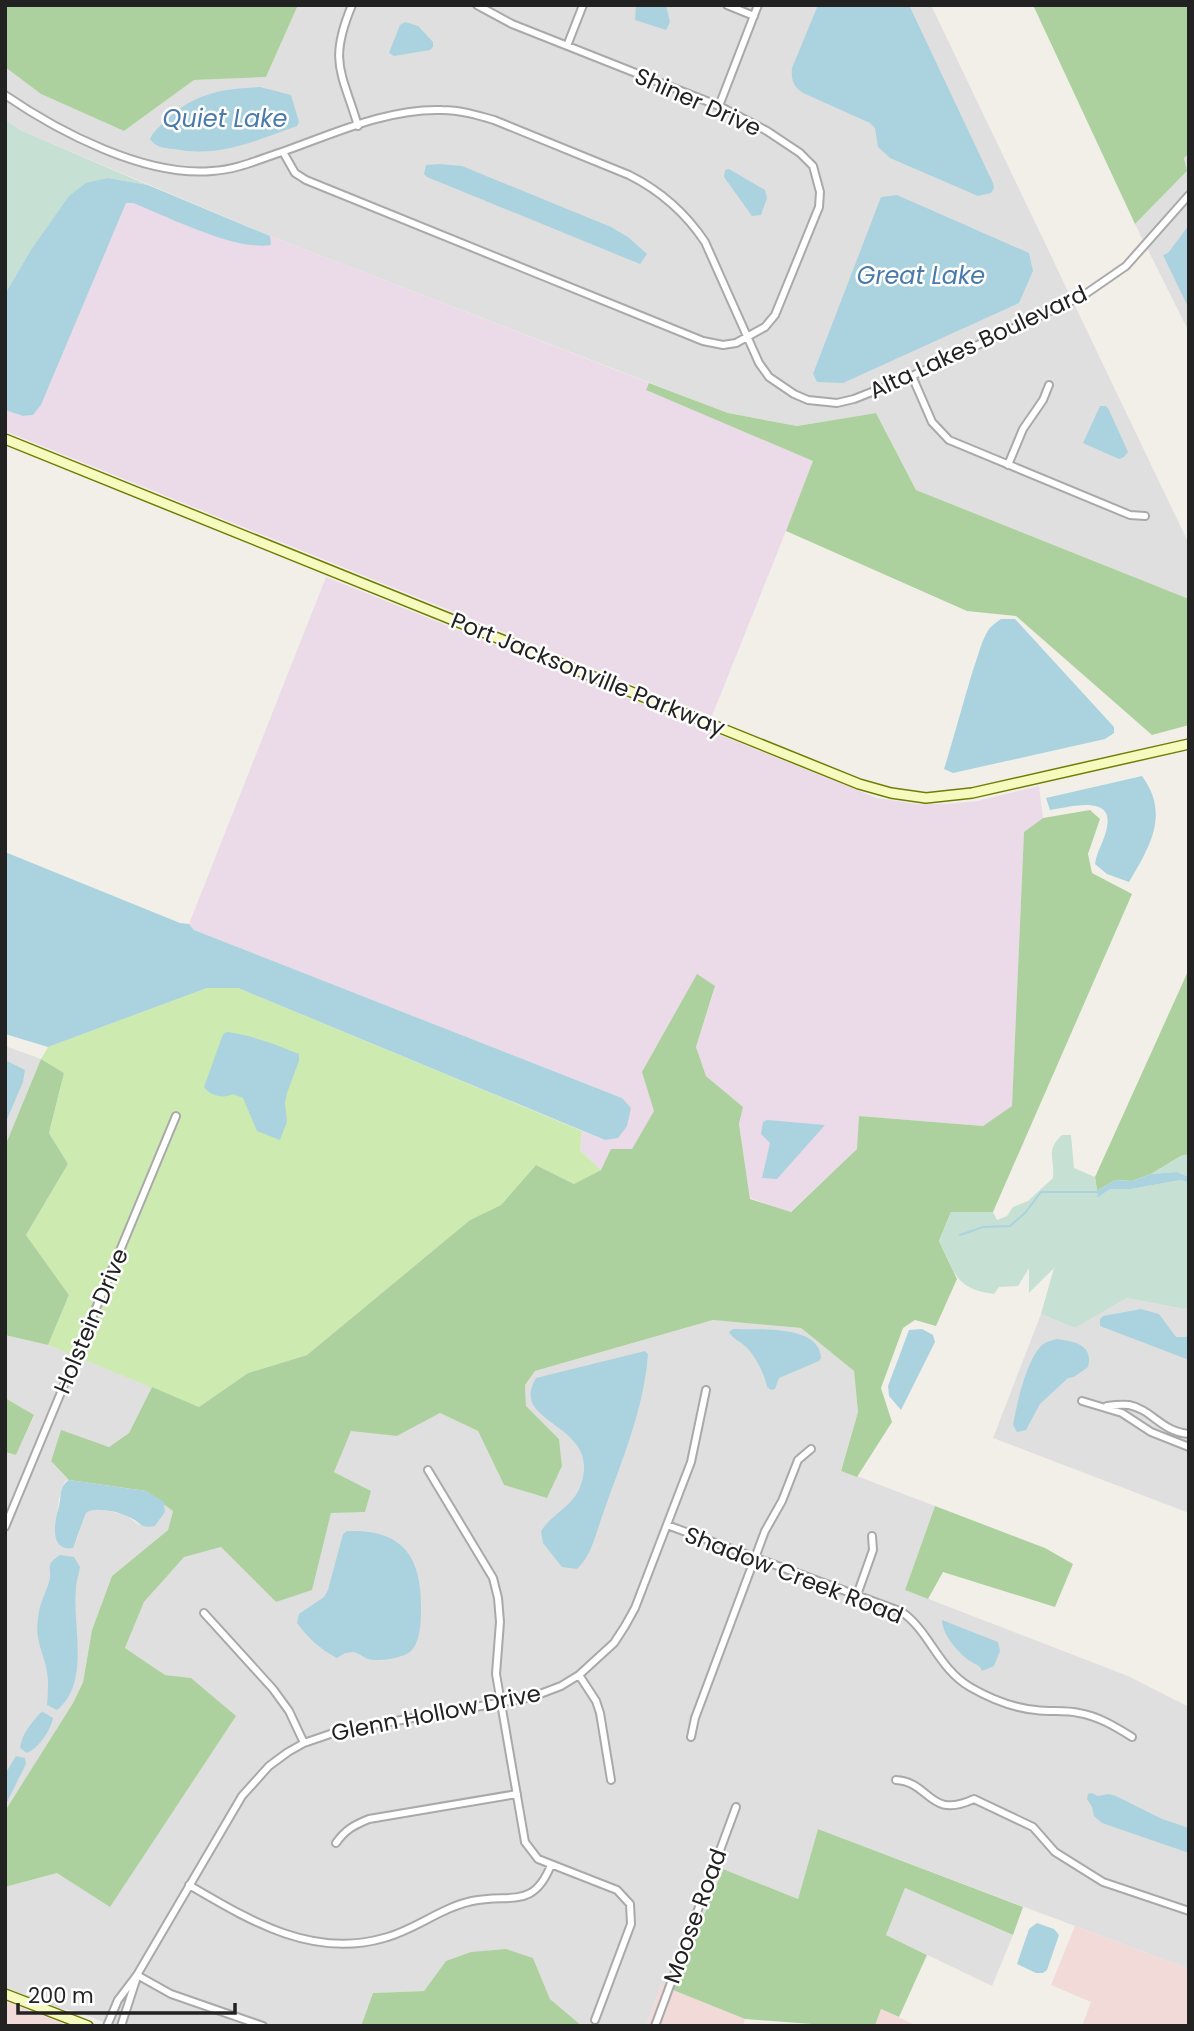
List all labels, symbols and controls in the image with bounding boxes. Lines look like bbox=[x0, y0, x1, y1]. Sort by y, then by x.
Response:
street label: Shiner Drive bbox=[630, 60, 766, 144]
water label: Quiet Lake bbox=[163, 102, 288, 135]
water label: Great Lake bbox=[857, 259, 985, 292]
street label: Alta Lakes Boulevard bbox=[864, 277, 1092, 407]
street label: Port Jacksonville Parkway bbox=[446, 604, 730, 744]
street label: Holstein Drive bbox=[46, 1243, 136, 1399]
street label: Shadow Creek Road bbox=[680, 1519, 908, 1631]
street label: Glenn Hollow Drive bbox=[329, 1677, 543, 1749]
street label: Moose Road bbox=[656, 1844, 734, 1988]
scale bar bbox=[18, 1972, 234, 2016]
text: 200 m bbox=[28, 1981, 94, 2010]

